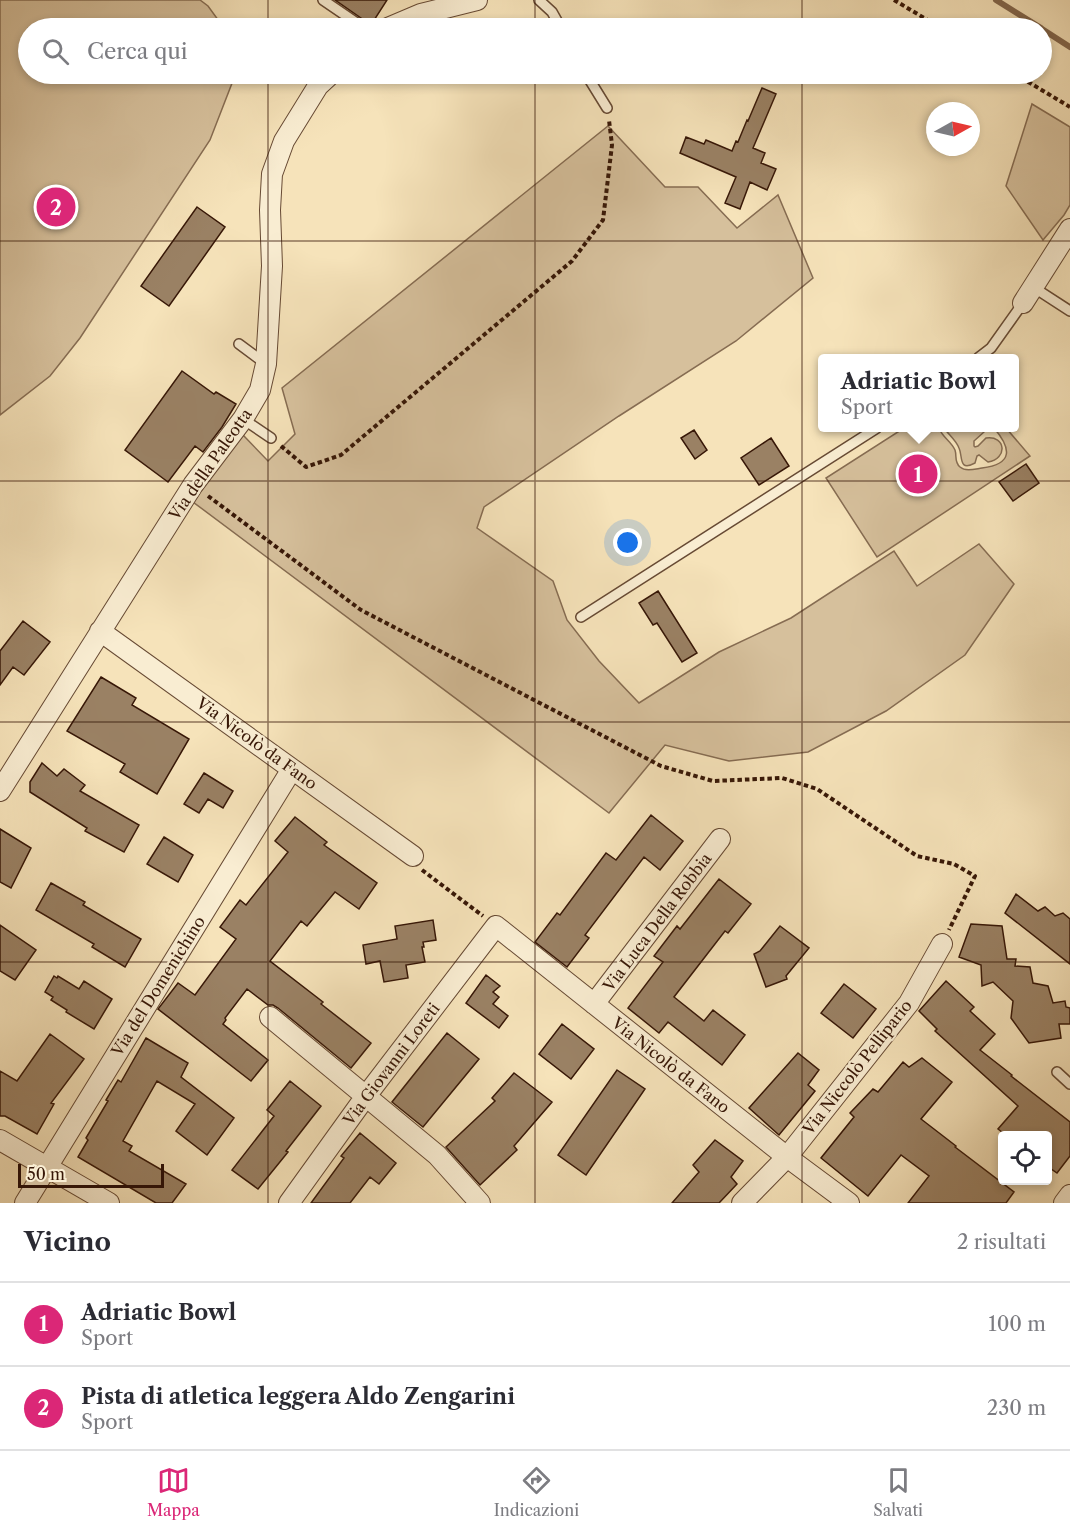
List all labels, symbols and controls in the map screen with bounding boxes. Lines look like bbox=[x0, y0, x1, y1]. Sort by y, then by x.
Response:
search box bbox=[18, 18, 1052, 84]
icon: search bbox=[39, 35, 72, 68]
text: Cerca qui bbox=[87, 38, 188, 65]
north arrow bbox=[926, 102, 980, 156]
pin: 2 bbox=[36, 184, 76, 230]
popup bbox=[818, 354, 1019, 432]
text: Adriatic Bowl bbox=[841, 368, 996, 395]
text: Sport bbox=[841, 395, 893, 419]
street label: Via della Paleotta bbox=[163, 404, 256, 524]
pin: 1 bbox=[898, 452, 938, 496]
your location bbox=[613, 528, 642, 557]
street label: Via Nicolò da Fano bbox=[192, 692, 321, 794]
street label: Via Luca Della Robbia bbox=[598, 848, 716, 996]
street label: Via del Domenichino bbox=[106, 912, 209, 1061]
street label: Via Niccolò Pellipario bbox=[798, 995, 916, 1139]
street label: Via Giovanni Loreti bbox=[338, 999, 444, 1130]
street label: Via Nicolò da Fano bbox=[607, 1012, 734, 1117]
map controls bbox=[998, 1131, 1052, 1185]
button: locate bbox=[998, 1131, 1052, 1185]
scale bar bbox=[18, 1161, 164, 1188]
text: 50 m bbox=[27, 1164, 65, 1184]
text: Vicino bbox=[24, 1226, 111, 1258]
text: 2 risultati bbox=[957, 1230, 1046, 1254]
text: Adriatic Bowl bbox=[81, 1299, 236, 1326]
text: 1 bbox=[39, 1312, 48, 1336]
text: 100 m bbox=[988, 1312, 1046, 1336]
text: Sport bbox=[81, 1326, 133, 1350]
text: Pista di atletica leggera Aldo Zengarini bbox=[81, 1383, 515, 1410]
text: 2 bbox=[38, 1396, 49, 1420]
text: 230 m bbox=[987, 1396, 1046, 1420]
text: Sport bbox=[81, 1410, 133, 1434]
tab: Mappa bbox=[147, 1464, 200, 1520]
tab: Indicazioni bbox=[494, 1464, 579, 1520]
tab: Salvati bbox=[873, 1464, 923, 1520]

